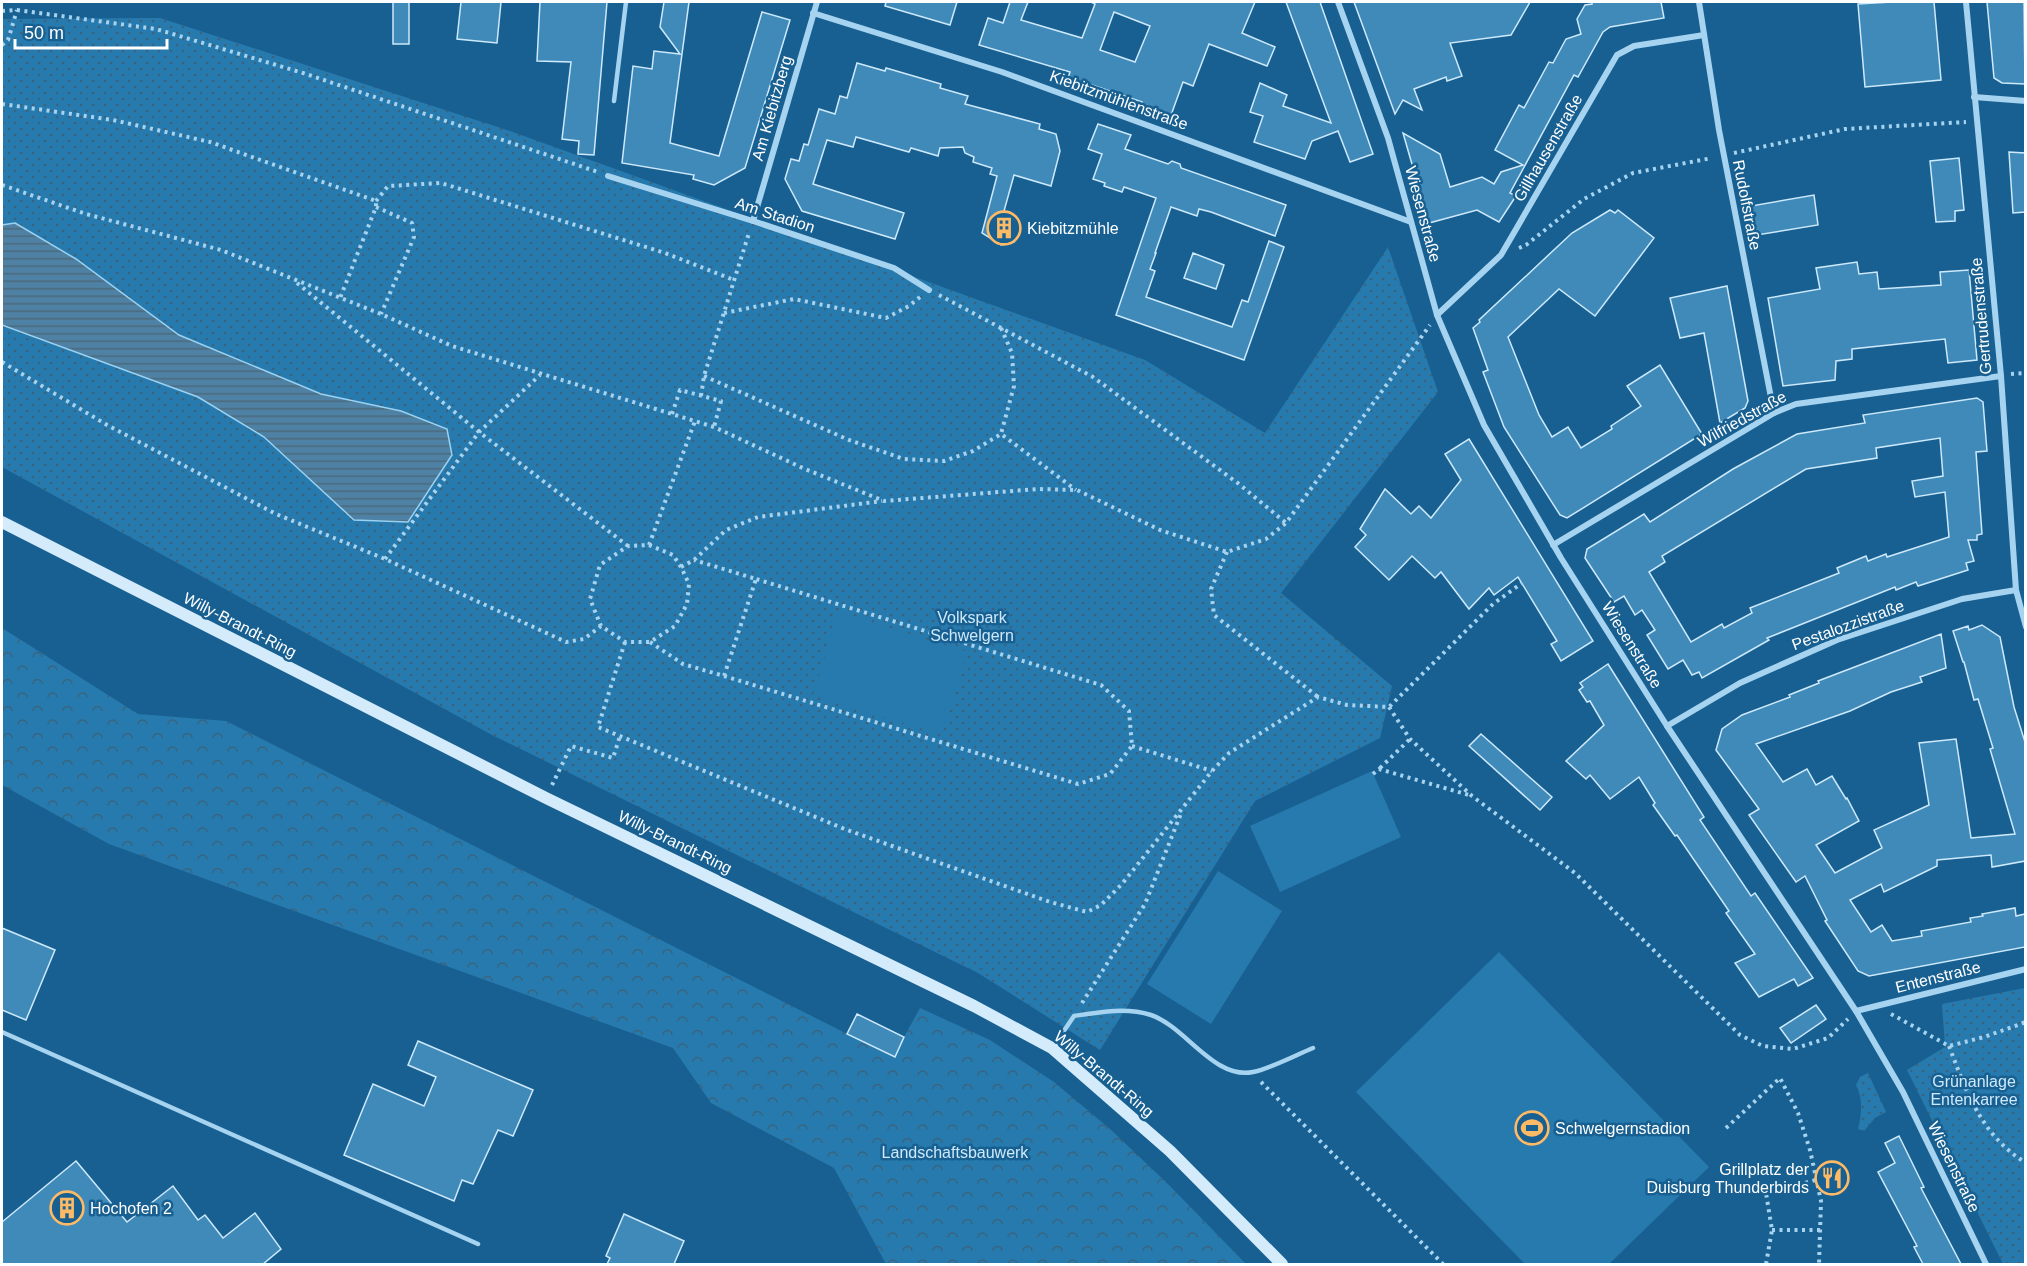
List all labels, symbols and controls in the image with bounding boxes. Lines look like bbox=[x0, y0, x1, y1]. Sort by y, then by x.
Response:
scale bar bbox=[15, 12, 166, 50]
text: 50 m bbox=[24, 23, 64, 43]
street label: Am Kiebitzberg bbox=[749, 54, 795, 162]
street label: Kiebitzmühlenstraße bbox=[1048, 67, 1191, 133]
street label: Gillhausenstraße bbox=[1510, 91, 1586, 205]
street label: Rudolfstraße bbox=[1730, 158, 1764, 252]
street label: Wiesenstraße bbox=[1402, 164, 1444, 264]
street label: Am Stadion bbox=[733, 194, 817, 236]
building icon: Kiebitzmühle bbox=[986, 210, 1022, 246]
place label: Kiebitzmühle bbox=[1027, 220, 1119, 237]
street label: Gertrudenstraße bbox=[1967, 257, 1995, 375]
street label: Wilfriedstraße bbox=[1695, 388, 1789, 450]
street label: Willy-Brandt-Ring bbox=[181, 589, 299, 661]
street label: Pestalozzistraße bbox=[1790, 597, 1907, 653]
street label: Wiesenstraße bbox=[1599, 599, 1665, 691]
park label: Volkspark Schwelgern bbox=[930, 609, 1014, 644]
street label: Willy-Brandt-Ring bbox=[615, 807, 735, 877]
street label: Entenstraße bbox=[1894, 958, 1982, 996]
street label: Willy-Brandt-Ring bbox=[1051, 1027, 1157, 1121]
park label: Grünanlage Entenkarree bbox=[1930, 1073, 2018, 1108]
sports icon: Schwelgernstadion bbox=[1514, 1110, 1550, 1146]
street label: Wiesenstraße bbox=[1925, 1119, 1983, 1215]
place label: Schwelgernstadion bbox=[1555, 1120, 1690, 1137]
park label: Landschaftsbauwerk bbox=[882, 1144, 1029, 1161]
restaurant icon: Grillplatz der Duisburg Thunderbirds bbox=[1814, 1160, 1850, 1196]
place label: Grillplatz der Duisburg Thunderbirds bbox=[1647, 1161, 1810, 1196]
building icon: Hochofen 2 bbox=[49, 1190, 85, 1226]
place label: Hochofen 2 bbox=[90, 1200, 172, 1217]

